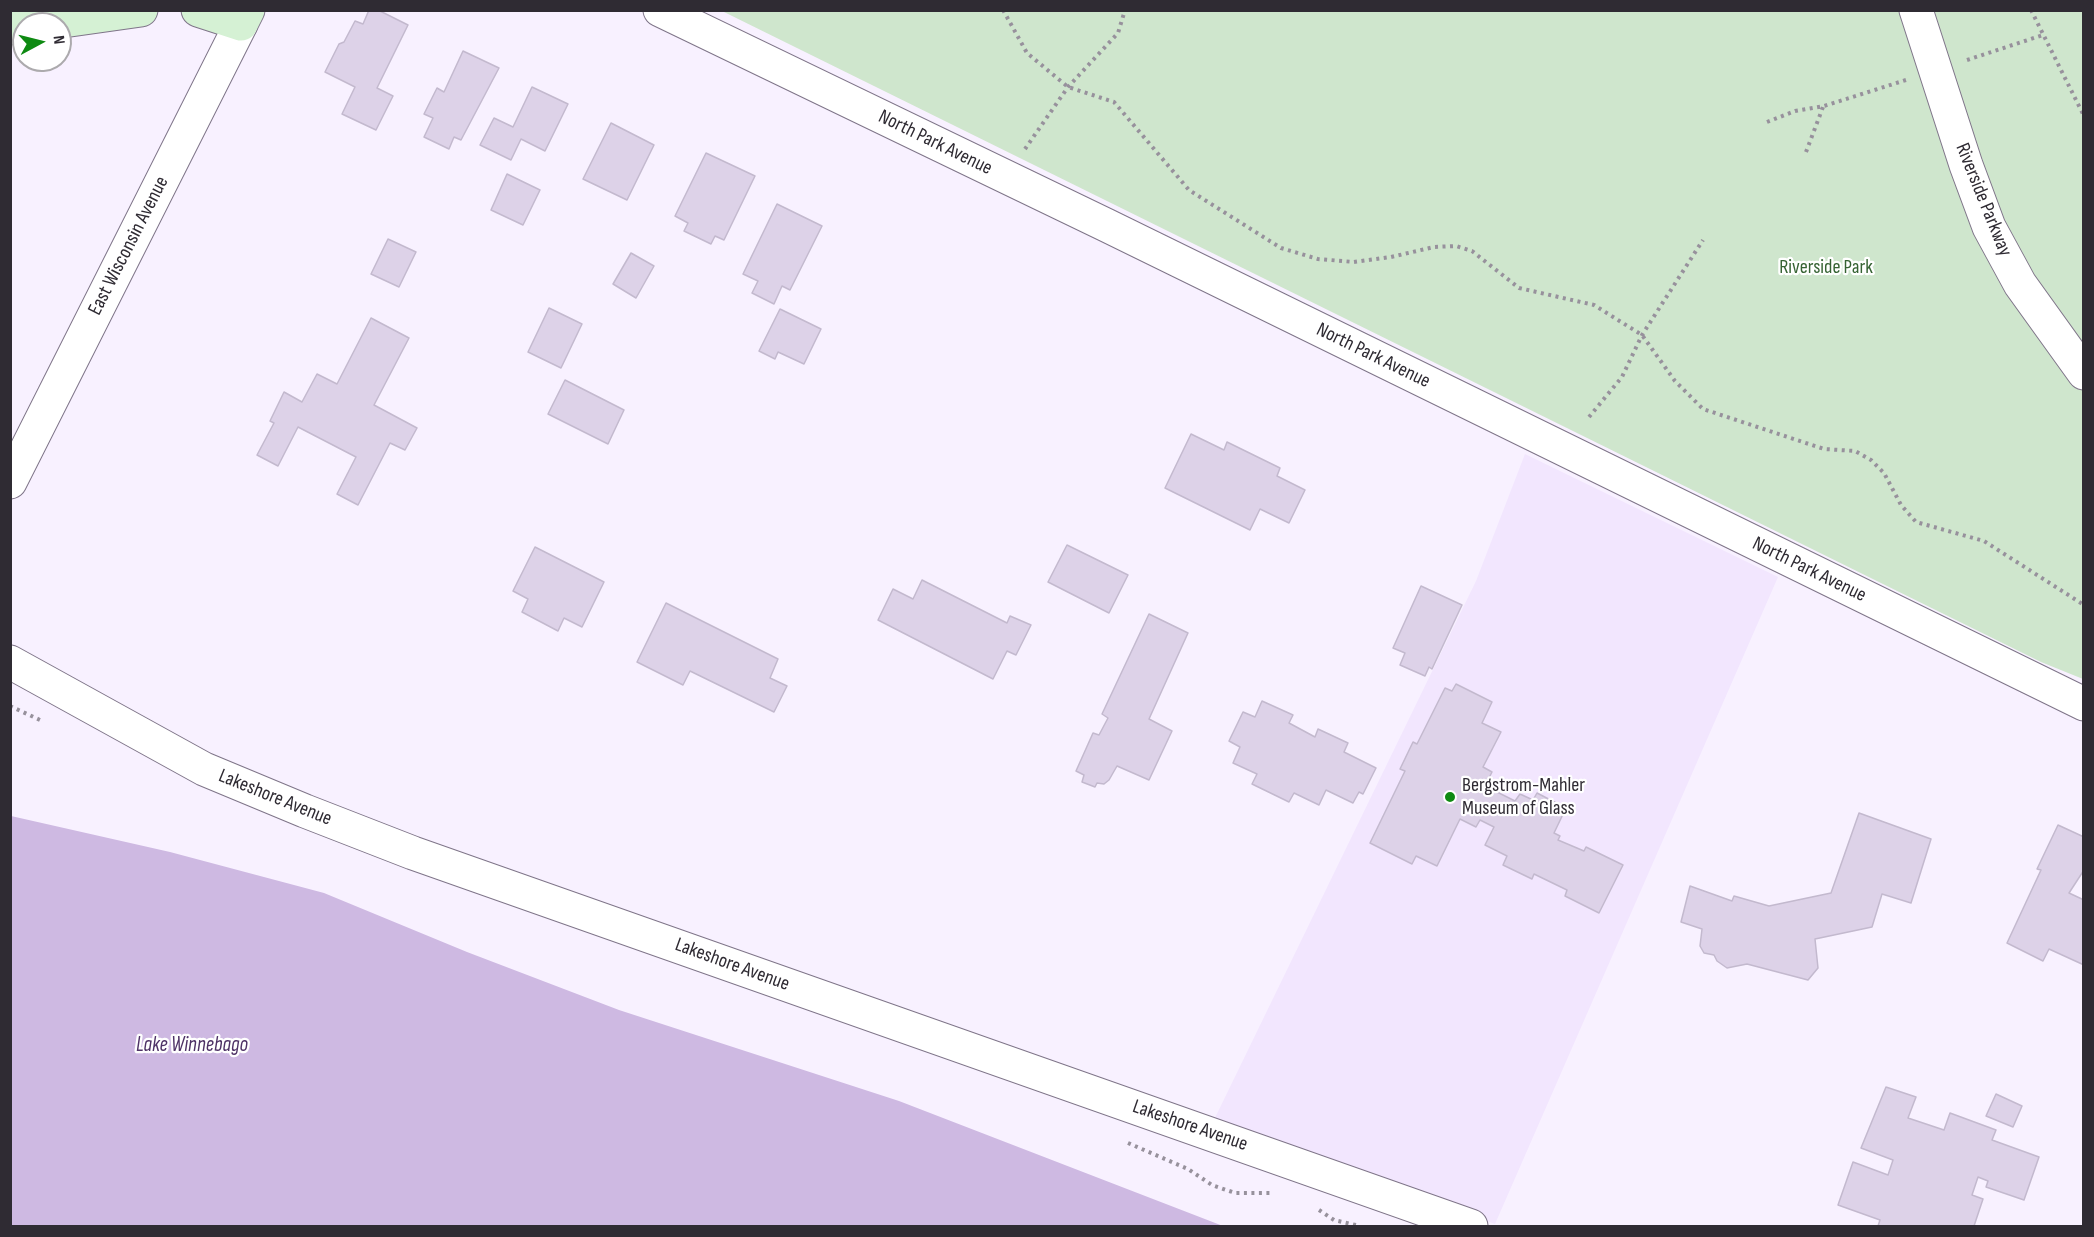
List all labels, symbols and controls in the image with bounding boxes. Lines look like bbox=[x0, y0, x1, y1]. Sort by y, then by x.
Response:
north arrow bbox=[12, 12, 72, 72]
text: N bbox=[48, 35, 68, 45]
street label: North Park Avenue bbox=[874, 105, 996, 181]
street label: Riverside Parkway bbox=[1949, 140, 2017, 260]
street label: East Wisconsin Avenue bbox=[84, 173, 174, 319]
park label: Riverside Park bbox=[1779, 256, 1873, 280]
street label: North Park Avenue bbox=[1312, 318, 1434, 394]
street label: North Park Avenue bbox=[1748, 532, 1870, 608]
street label: Lakeshore Avenue bbox=[215, 764, 335, 832]
place label: Bergstrom-Mahler Museum of Glass bbox=[1462, 774, 1585, 821]
marker: Bergstrom-Mahler Museum of Glass bbox=[1443, 790, 1457, 804]
street label: Lakeshore Avenue bbox=[671, 933, 793, 997]
water label: Lake Winnebago bbox=[136, 1033, 248, 1059]
street label: Lakeshore Avenue bbox=[1129, 1095, 1251, 1157]

